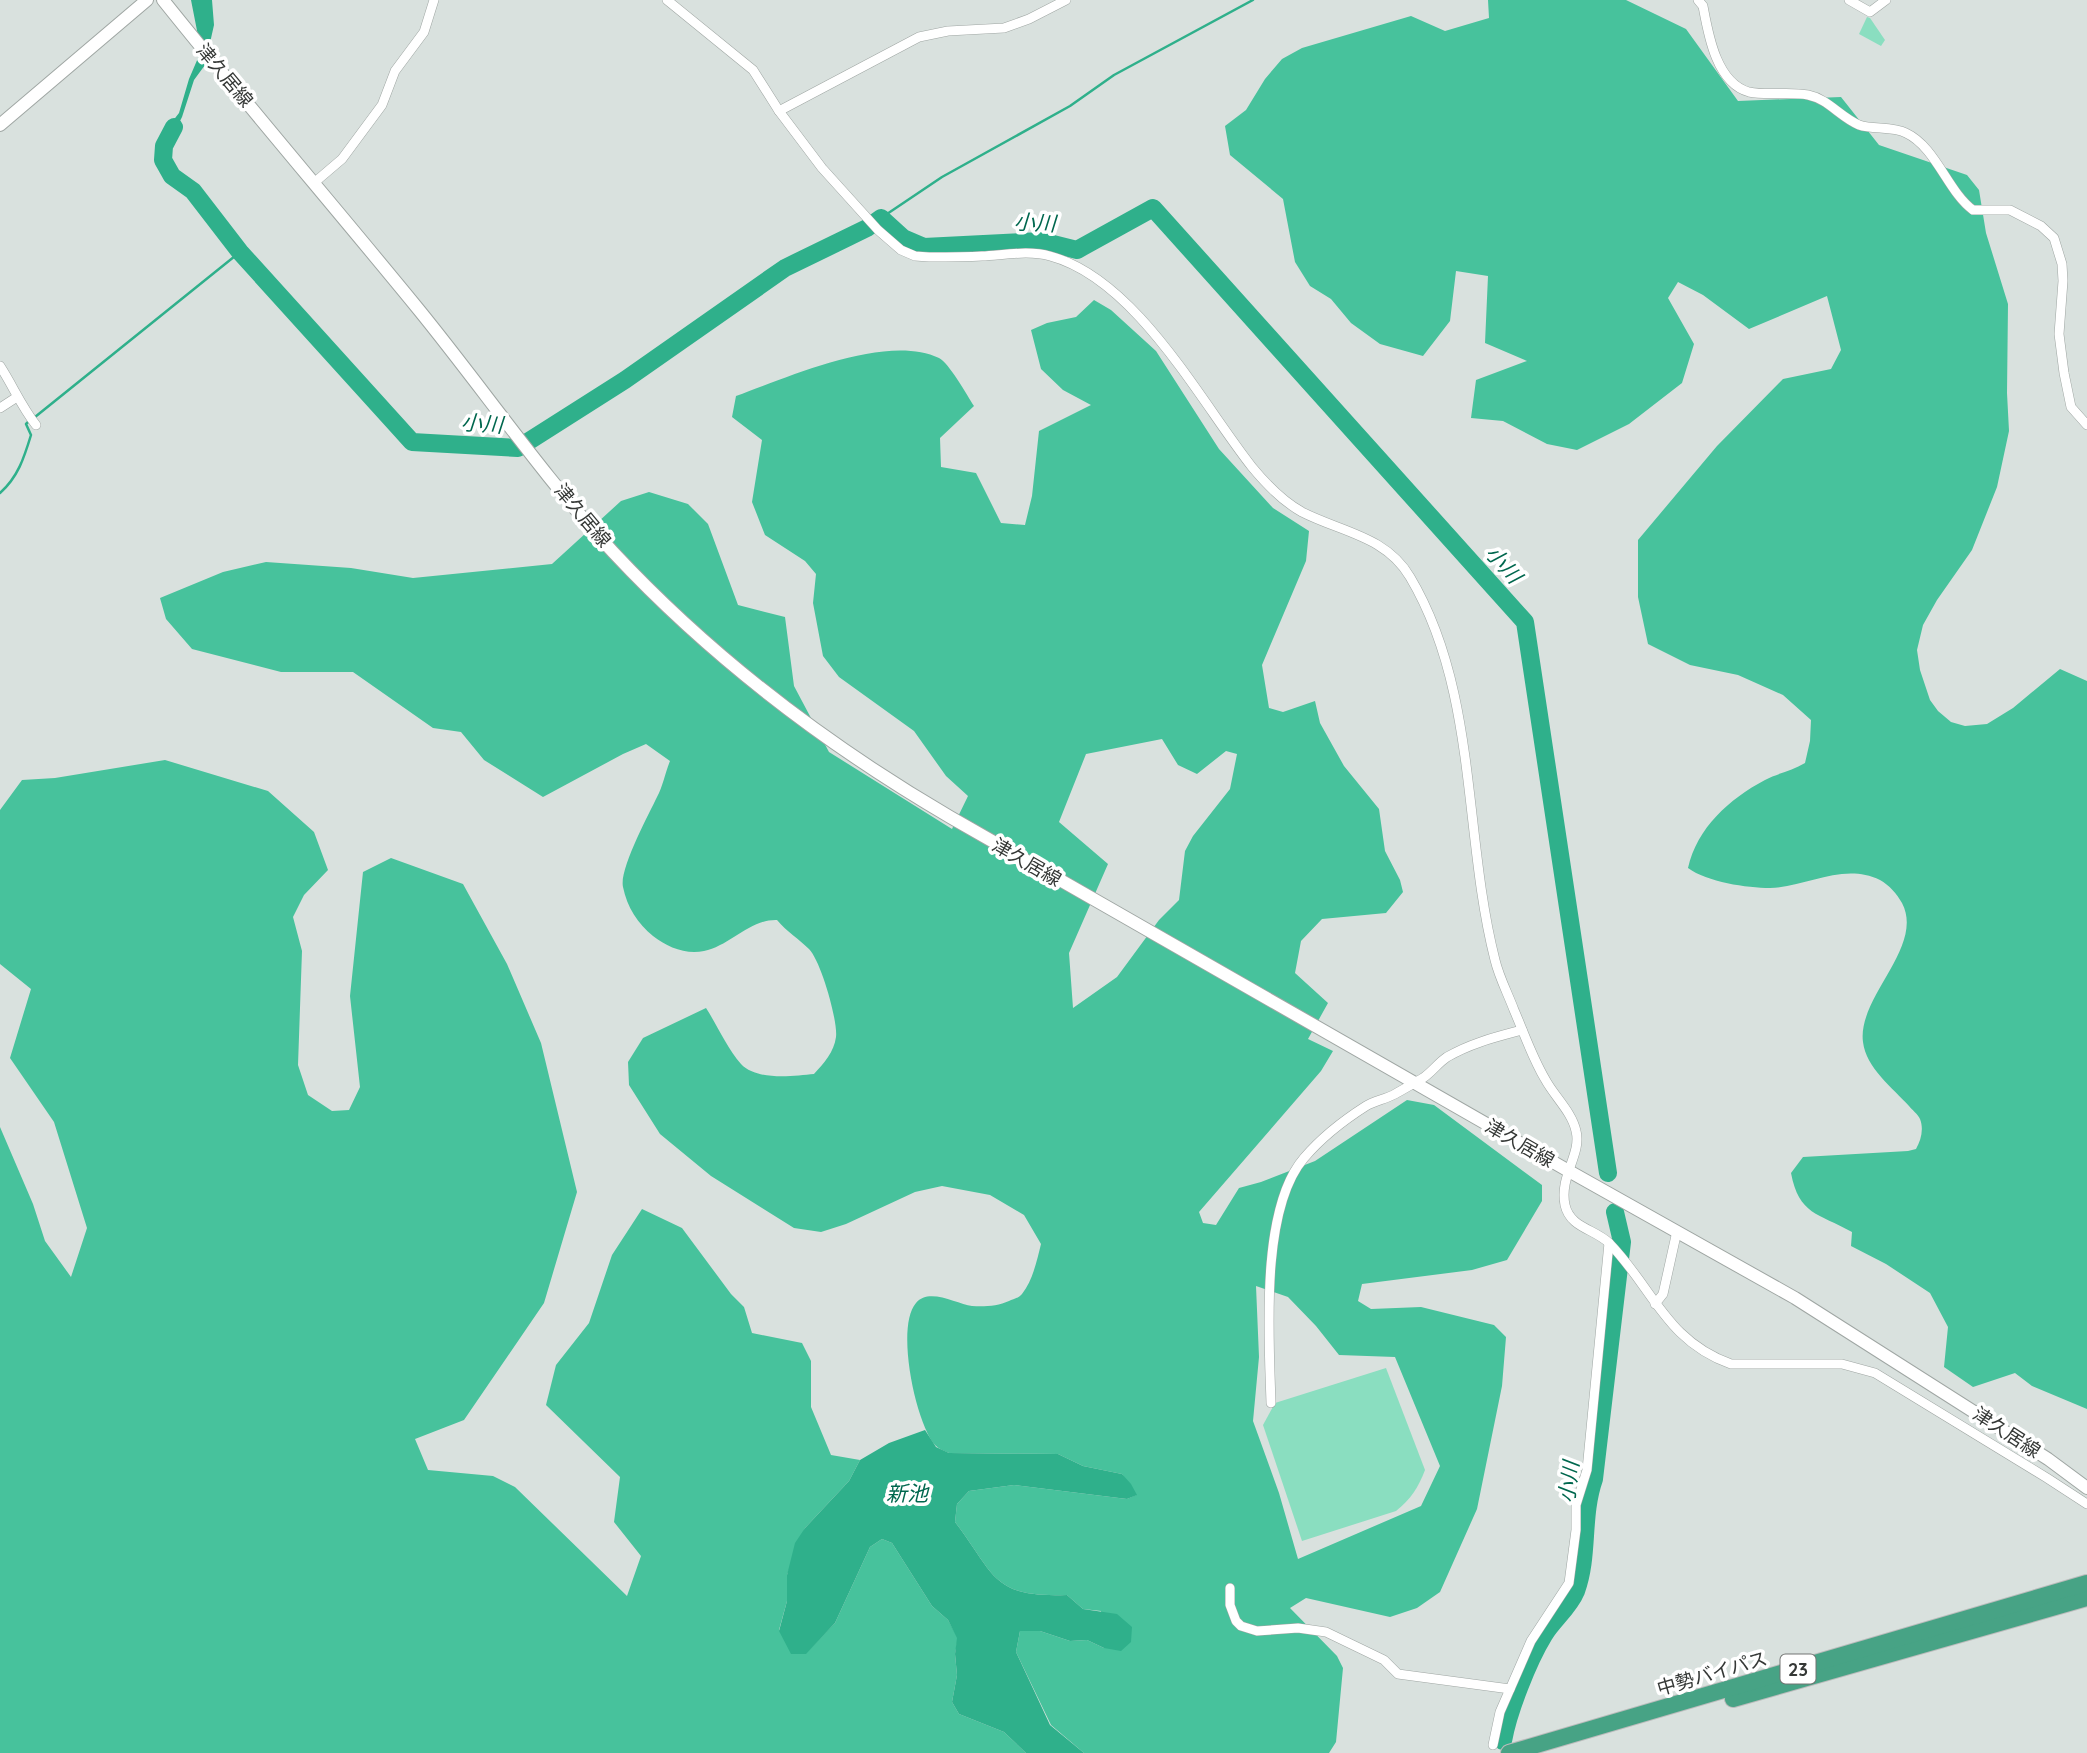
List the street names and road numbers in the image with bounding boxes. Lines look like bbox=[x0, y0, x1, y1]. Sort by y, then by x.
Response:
street label: 津久居線 bbox=[191, 38, 259, 112]
street label: 津久居線 bbox=[549, 478, 617, 552]
street label: 津久居線 bbox=[988, 833, 1066, 891]
street label: 津久居線 bbox=[1481, 1114, 1559, 1172]
street label: 津久居線 bbox=[1969, 1401, 2045, 1463]
street label: 中勢バイパス bbox=[1654, 1646, 1770, 1700]
road number: 23 bbox=[1780, 1654, 1815, 1684]

